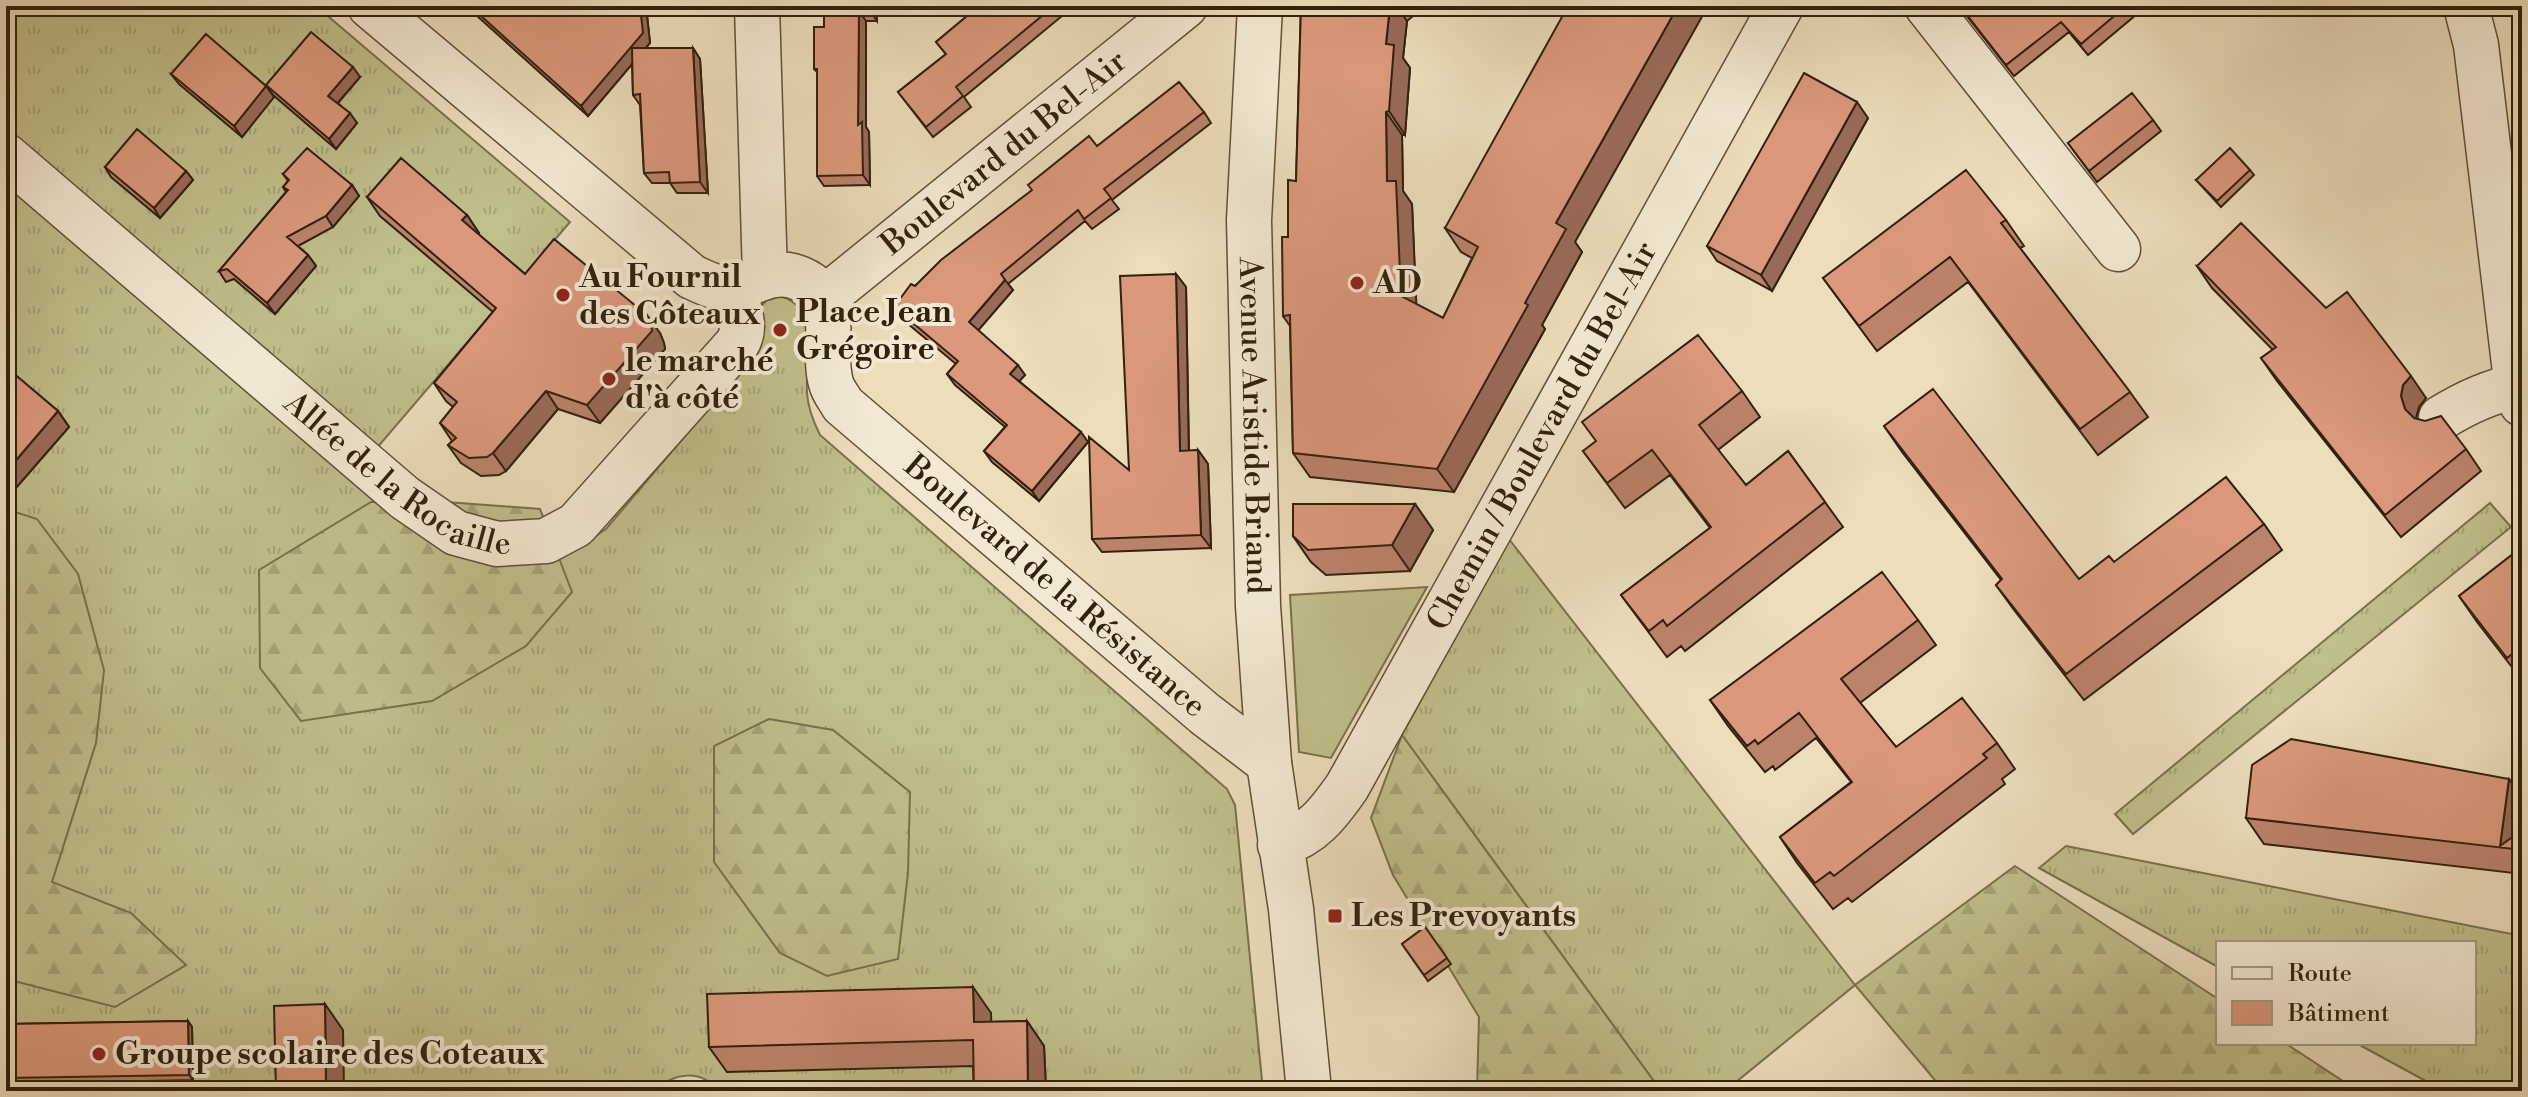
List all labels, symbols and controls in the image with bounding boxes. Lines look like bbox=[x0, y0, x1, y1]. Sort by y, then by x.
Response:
street label: Boulevard du Bel-Air bbox=[872, 41, 1135, 265]
street label: Chemin / Boulevard du Bel-Air bbox=[1418, 234, 1666, 637]
street label: Avenue Aristide Briand bbox=[1230, 256, 1278, 595]
place label: Au Fournil des Côteaux bbox=[578, 257, 761, 334]
place label: AD bbox=[1372, 263, 1421, 303]
marker: AD bbox=[1348, 274, 1366, 292]
marker: Au Fournil des Côteaux bbox=[554, 286, 572, 304]
place label: Place Jean Grégoire bbox=[796, 292, 952, 369]
marker: Place Jean Grégoire bbox=[771, 321, 789, 339]
place label: le marché d'à côté bbox=[625, 341, 774, 418]
marker: le marché d'à côté bbox=[600, 370, 618, 388]
street label: Allée de la Rocaille bbox=[275, 383, 512, 564]
street label: Boulevard de la Résistance bbox=[895, 445, 1214, 726]
place label: Les Prevoyants bbox=[1351, 896, 1576, 936]
marker: Les Prevoyants bbox=[1326, 907, 1344, 925]
legend bbox=[2216, 941, 2476, 1045]
text: Route bbox=[2288, 959, 2352, 989]
text: Bâtiment bbox=[2287, 999, 2390, 1029]
place label: Groupe scolaire des Coteaux bbox=[115, 1034, 545, 1074]
marker: Groupe scolaire des Coteaux bbox=[90, 1045, 108, 1063]

